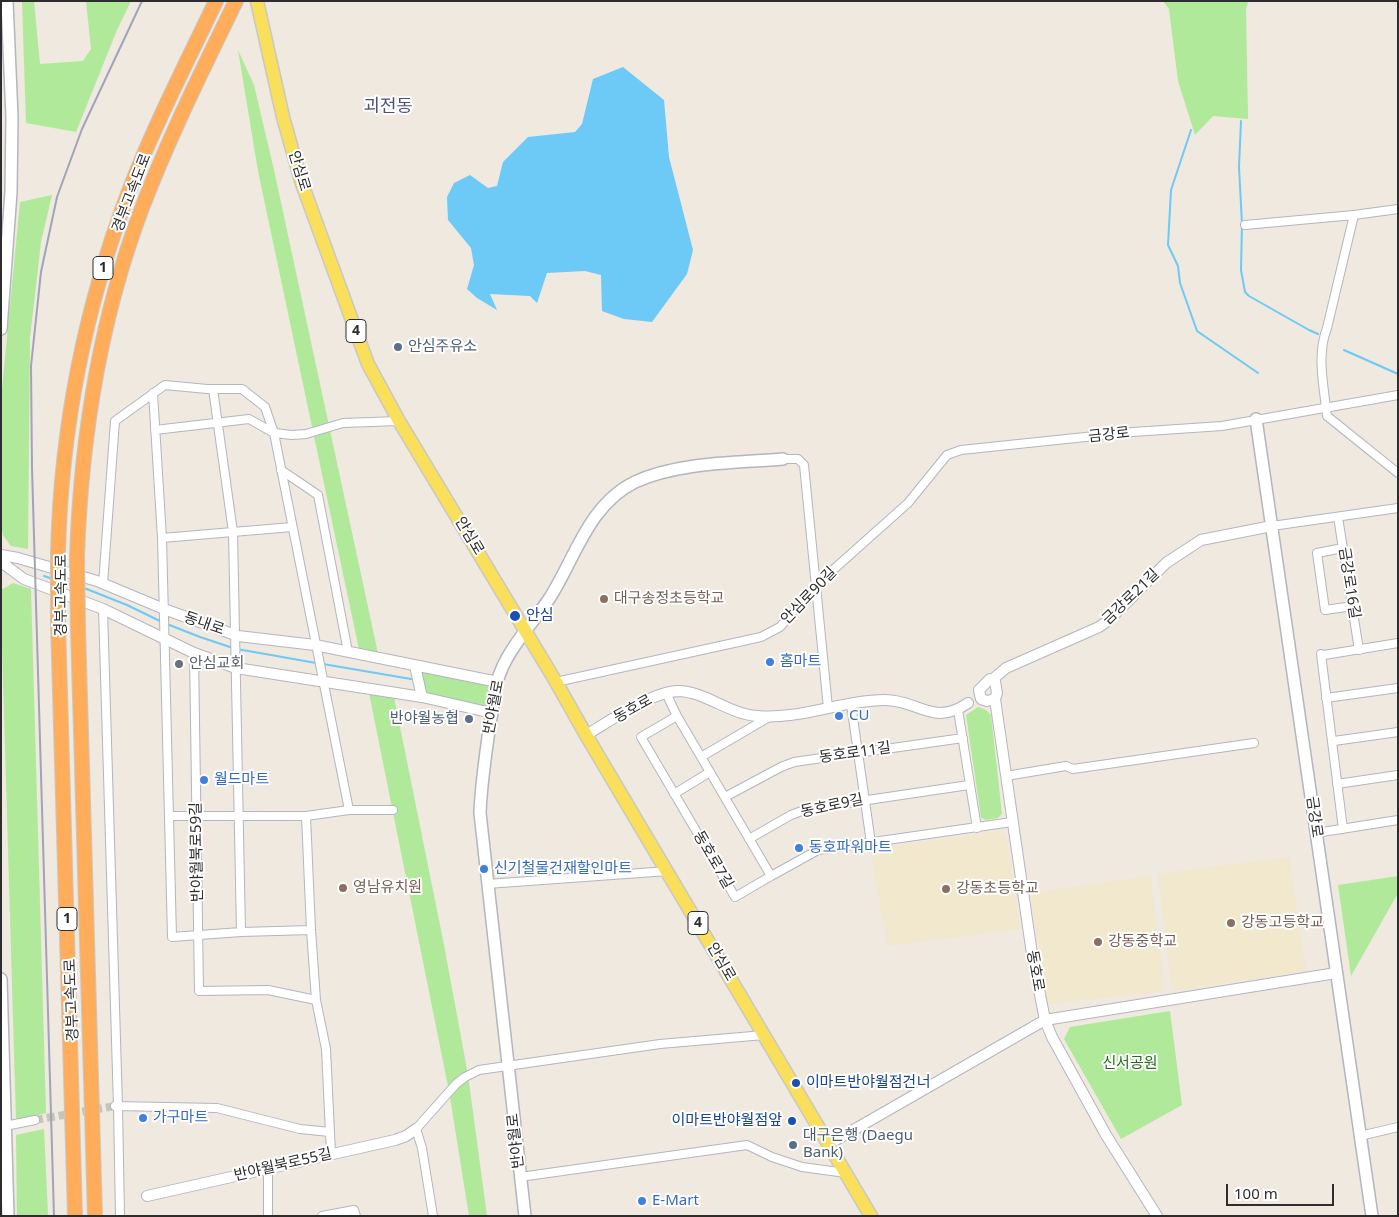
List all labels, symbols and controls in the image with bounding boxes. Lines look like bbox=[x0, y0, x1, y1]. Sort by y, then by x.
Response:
district label: 괴전동 bbox=[363, 96, 413, 118]
street label: 안심로 bbox=[284, 149, 314, 193]
street label: 경부고속도로 bbox=[109, 151, 155, 235]
road number: 1 bbox=[93, 256, 113, 280]
road number: 4 bbox=[346, 320, 366, 342]
place label: 안심주유소 bbox=[408, 338, 477, 356]
marker: 안심주유소 bbox=[392, 341, 404, 353]
street label: 금강로 bbox=[1087, 424, 1131, 446]
street label: 안심로 bbox=[451, 514, 487, 558]
street label: 금강로16길 bbox=[1334, 546, 1364, 620]
street label: 경부고속도로 bbox=[53, 554, 71, 636]
street label: 안심로90길 bbox=[777, 564, 841, 628]
street label: 금강로21길 bbox=[1099, 565, 1163, 629]
place label: 대구송정초등학교 bbox=[614, 590, 724, 608]
marker: 대구송정초등학교 bbox=[598, 593, 610, 605]
place label: 안심 bbox=[526, 607, 554, 625]
street label: 동내로 bbox=[181, 609, 227, 639]
marker: 안심 bbox=[508, 609, 522, 623]
place label: 홈마트 bbox=[780, 653, 821, 671]
place label: 안심교회 bbox=[189, 655, 244, 673]
marker: 홈마트 bbox=[764, 656, 776, 668]
marker: 안심교회 bbox=[173, 658, 185, 670]
street label: 반야월로 bbox=[480, 678, 508, 736]
street label: 동호로 bbox=[611, 691, 655, 727]
place label: CU bbox=[849, 707, 869, 725]
place label: 반야월농협 bbox=[390, 710, 459, 728]
marker: CU bbox=[833, 710, 845, 722]
marker: 반야월농협 bbox=[463, 713, 475, 725]
street label: 동호로11길 bbox=[818, 739, 892, 767]
place label: 월드마트 bbox=[214, 771, 269, 789]
marker: 월드마트 bbox=[198, 774, 210, 786]
street label: 동호로9길 bbox=[799, 791, 865, 821]
street label: 금강로 bbox=[1302, 795, 1326, 839]
street label: 반야월북로59길 bbox=[187, 802, 207, 902]
street label: 동호로7길 bbox=[689, 828, 737, 892]
place label: 동호파워마트 bbox=[809, 839, 892, 857]
marker: 동호파워마트 bbox=[793, 842, 805, 854]
place label: 신기철물건재할인마트 bbox=[494, 860, 632, 878]
marker: 신기철물건재할인마트 bbox=[478, 863, 490, 875]
place label: 영남유치원 bbox=[353, 879, 422, 897]
place label: 강동초등학교 bbox=[956, 880, 1039, 898]
marker: 영남유치원 bbox=[337, 882, 349, 894]
marker: 강동초등학교 bbox=[940, 883, 952, 895]
road number: 1 bbox=[57, 908, 77, 931]
road number: 4 bbox=[688, 911, 708, 934]
place label: 강동고등학교 bbox=[1241, 914, 1324, 932]
marker: 강동고등학교 bbox=[1225, 917, 1237, 929]
place label: 강동중학교 bbox=[1108, 933, 1177, 951]
marker: 강동중학교 bbox=[1092, 936, 1104, 948]
street label: 안심로 bbox=[703, 940, 739, 984]
street label: 동호로 bbox=[1023, 949, 1047, 993]
street label: 경부고속도로 bbox=[62, 958, 82, 1042]
park label: 신서공원 bbox=[1102, 1055, 1158, 1073]
place label: 이마트반야월점건너 bbox=[806, 1074, 930, 1092]
marker: 이마트반야월점건너 bbox=[790, 1077, 802, 1089]
place label: 가구마트 bbox=[153, 1109, 208, 1127]
marker: 가구마트 bbox=[137, 1112, 149, 1124]
place label: 이마트반야월점앞 bbox=[672, 1112, 782, 1130]
street label: 반야월로 bbox=[504, 1113, 528, 1169]
marker: 이마트반야월점앞 bbox=[786, 1115, 798, 1127]
place label: 대구은행 (Daegu Bank) bbox=[803, 1127, 913, 1162]
marker: 대구은행 (Daegu Bank) bbox=[787, 1139, 799, 1151]
street label: 반야월북로55길 bbox=[232, 1145, 334, 1185]
scale bar bbox=[1229, 1174, 1336, 1206]
text: 100 m bbox=[1234, 1183, 1278, 1203]
place label: E-Mart bbox=[652, 1192, 699, 1210]
marker: E-Mart bbox=[636, 1195, 648, 1207]

